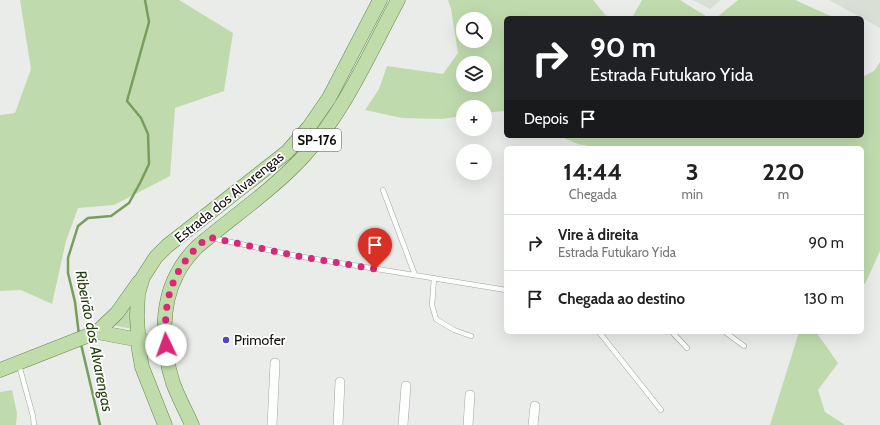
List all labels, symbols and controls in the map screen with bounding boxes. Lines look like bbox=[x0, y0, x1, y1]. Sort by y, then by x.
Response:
map controls bbox=[456, 12, 492, 180]
button: search bbox=[456, 12, 492, 48]
text: 90 m bbox=[590, 30, 656, 64]
icon: right bbox=[524, 32, 576, 84]
button: layers bbox=[456, 56, 492, 92]
text: Estrada Futukaro Yida bbox=[590, 64, 753, 86]
button: + bbox=[456, 100, 492, 136]
icon: arrive bbox=[577, 108, 599, 130]
text: Depois bbox=[524, 110, 569, 128]
road number: SP-176 bbox=[293, 129, 341, 151]
button: − bbox=[456, 144, 492, 180]
street label: Estrada dos Alvarengas bbox=[171, 147, 287, 247]
text: 14:44 bbox=[563, 157, 622, 186]
text: 3 bbox=[686, 157, 699, 186]
text: 220 bbox=[762, 157, 805, 186]
text: Chegada bbox=[569, 186, 617, 202]
text: min bbox=[682, 186, 703, 202]
text: m bbox=[778, 186, 789, 202]
text: Vire à direita bbox=[558, 226, 639, 244]
pin bbox=[358, 228, 392, 269]
icon: right bbox=[524, 232, 546, 254]
icon: arrive bbox=[364, 234, 386, 256]
text: 90 m bbox=[808, 234, 844, 252]
text: Estrada Futukaro Yida bbox=[558, 244, 676, 260]
water label: Ribeirão dos Alvarengas bbox=[71, 269, 117, 413]
icon: arrive bbox=[524, 288, 546, 310]
text: Chegada ao destino bbox=[558, 290, 685, 308]
text: 130 m bbox=[804, 290, 844, 308]
position arrow bbox=[145, 324, 187, 366]
place label: Primofer bbox=[234, 331, 286, 349]
marker: Primofer bbox=[221, 335, 231, 345]

